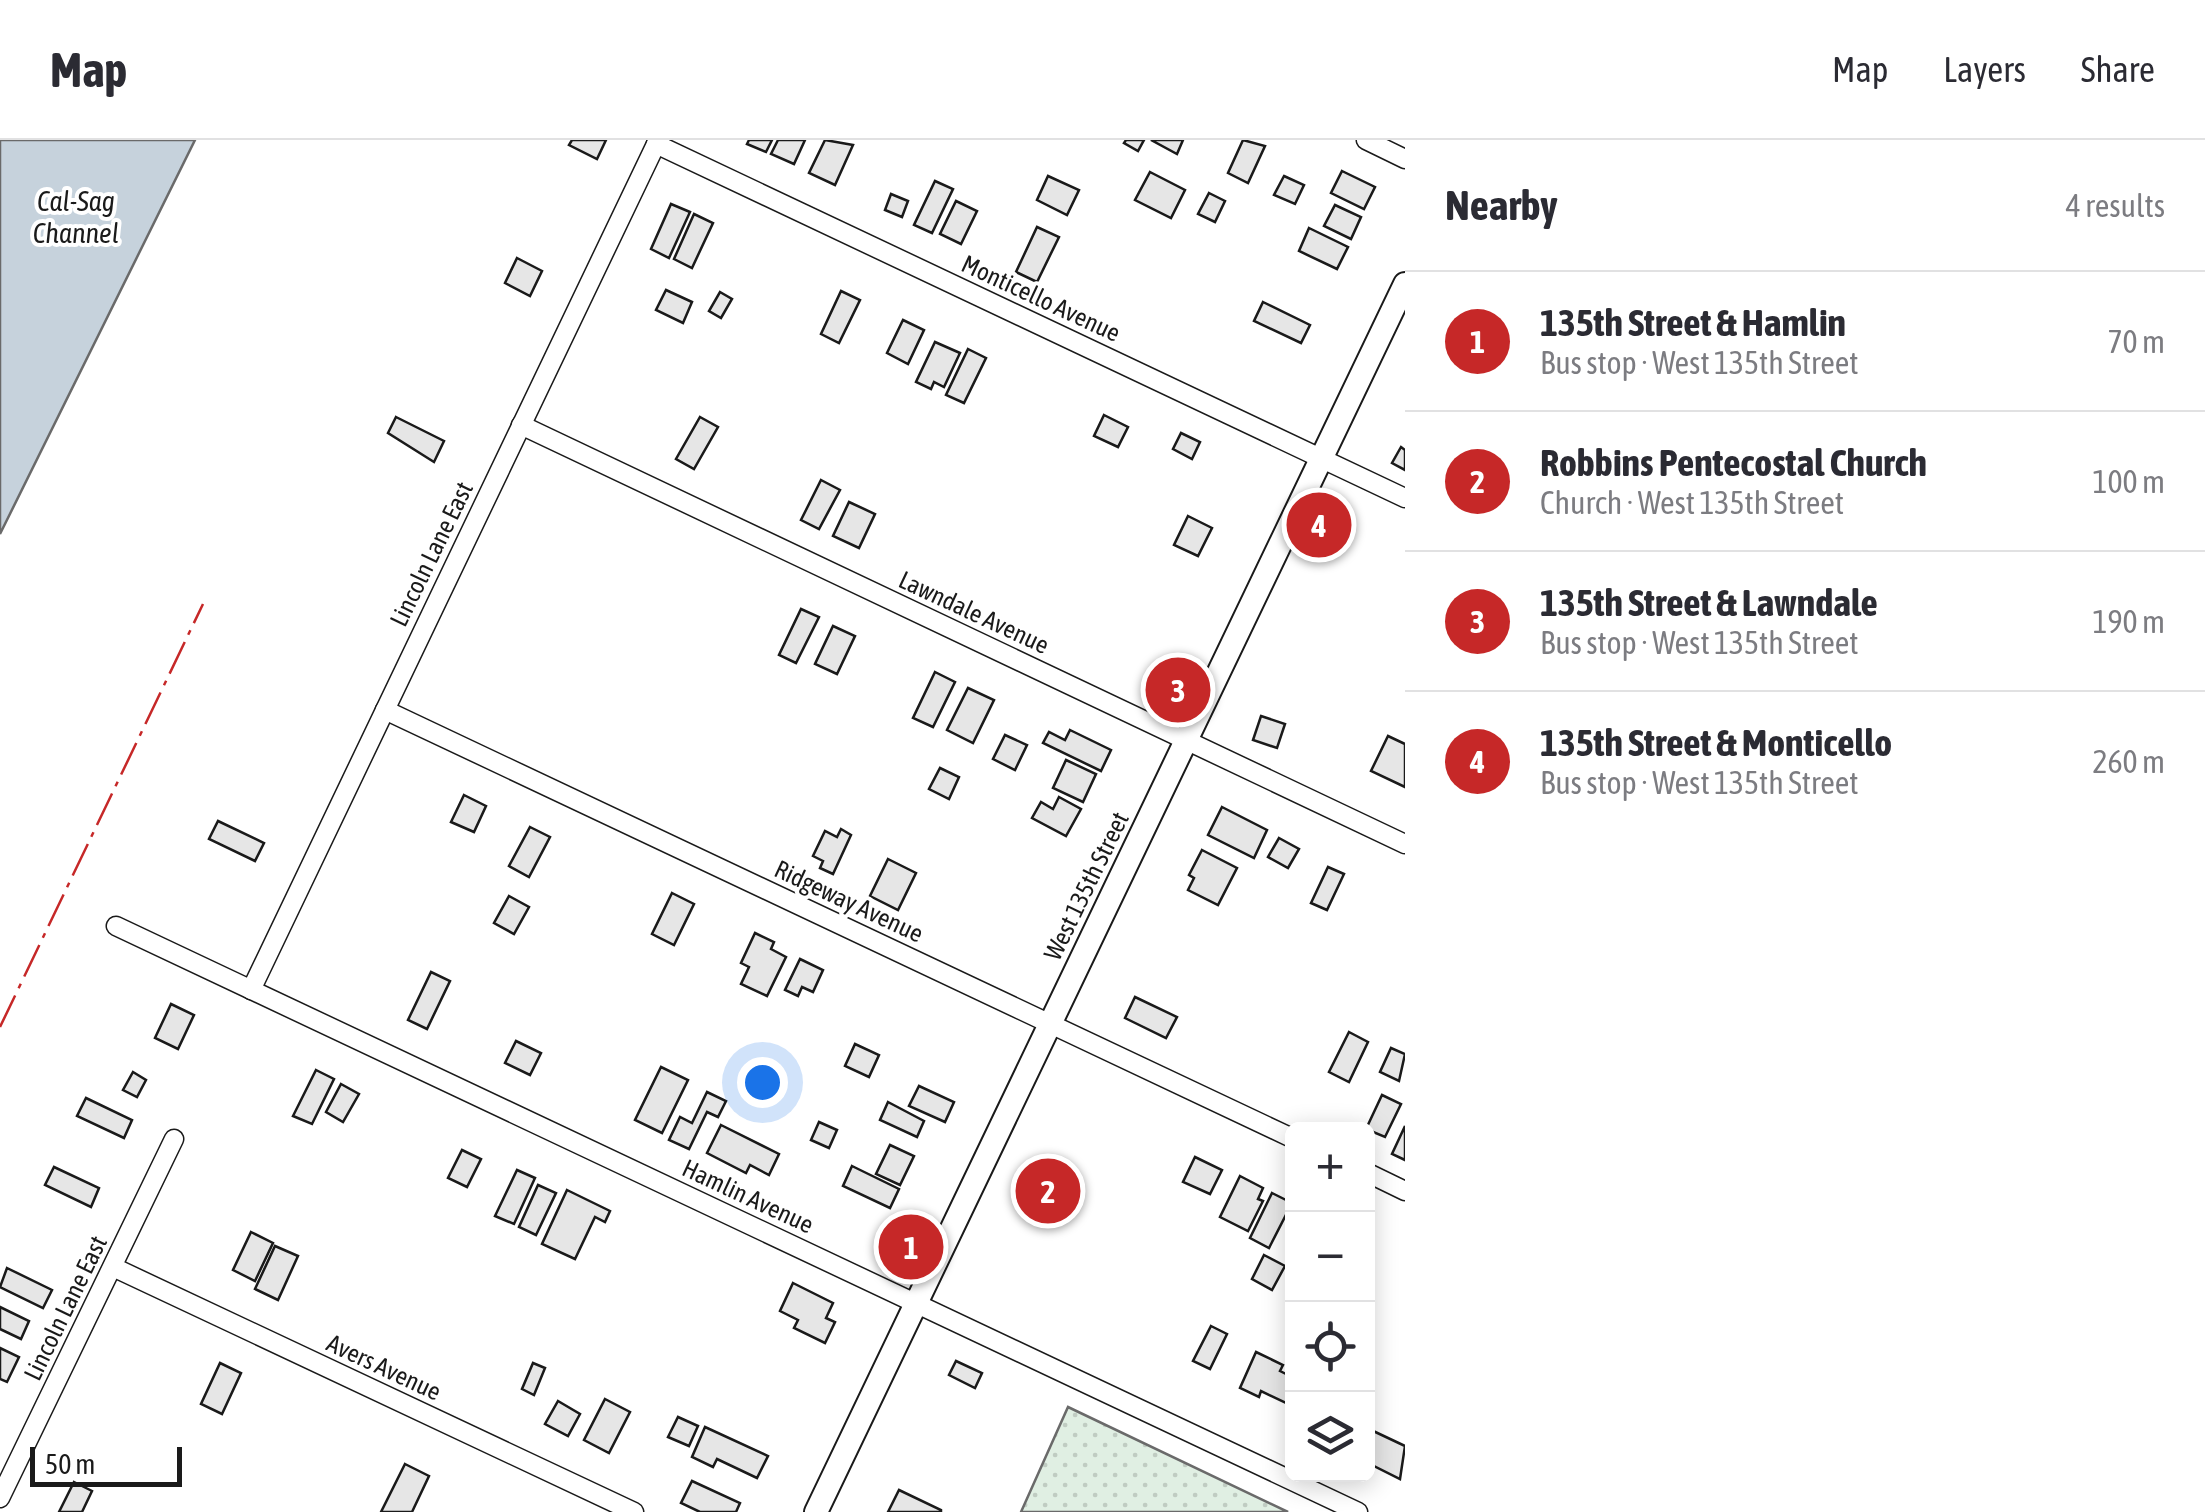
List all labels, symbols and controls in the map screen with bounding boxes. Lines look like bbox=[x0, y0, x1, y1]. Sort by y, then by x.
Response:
text: Map bbox=[50, 42, 127, 97]
text: Map bbox=[1832, 49, 1888, 89]
text: Layers bbox=[1943, 49, 2026, 89]
text: Share bbox=[2081, 49, 2155, 89]
text: Nearby bbox=[1445, 181, 1558, 229]
water label: Cal-Sag Channel bbox=[33, 185, 119, 249]
text: 4 results bbox=[2066, 187, 2165, 224]
street label: Monticello Avenue bbox=[957, 249, 1125, 347]
text: 135th Street & Hamlin bbox=[1540, 301, 1846, 344]
text: 1 bbox=[1470, 323, 1485, 360]
text: 70 m bbox=[2107, 323, 2165, 360]
text: Bus stop · West 135th Street bbox=[1540, 344, 1858, 381]
text: Robbins Pentecostal Church bbox=[1540, 441, 1927, 484]
text: 2 bbox=[1470, 463, 1485, 500]
text: 100 m bbox=[2092, 463, 2165, 500]
street label: Lincoln Lane East bbox=[384, 477, 478, 631]
text: Church · West 135th Street bbox=[1540, 484, 1844, 521]
pin: 4 bbox=[1286, 488, 1352, 562]
street label: Lawndale Avenue bbox=[895, 565, 1053, 659]
text: 135th Street & Lawndale bbox=[1540, 581, 1878, 624]
text: 3 bbox=[1470, 603, 1485, 640]
text: 190 m bbox=[2092, 603, 2165, 640]
text: Bus stop · West 135th Street bbox=[1540, 624, 1858, 661]
pin: 3 bbox=[1146, 652, 1210, 728]
text: 135th Street & Monticello bbox=[1540, 721, 1892, 764]
text: 4 bbox=[1470, 743, 1485, 780]
text: 260 m bbox=[2092, 743, 2165, 780]
text: Bus stop · West 135th Street bbox=[1540, 764, 1858, 801]
street label: West 135th Street bbox=[1038, 807, 1134, 965]
street label: Ridgeway Avenue bbox=[770, 854, 928, 948]
your location bbox=[737, 1057, 788, 1108]
map controls bbox=[1285, 1122, 1375, 1482]
button: + bbox=[1285, 1122, 1375, 1212]
street label: Hamlin Avenue bbox=[678, 1153, 818, 1239]
pin: 2 bbox=[1016, 1154, 1080, 1228]
pin: 1 bbox=[878, 1210, 944, 1284]
button: − bbox=[1285, 1212, 1375, 1302]
street label: Lincoln Lane East bbox=[18, 1231, 112, 1385]
button: locate bbox=[1285, 1302, 1375, 1392]
street label: Avers Avenue bbox=[323, 1328, 445, 1406]
button: layers bbox=[1285, 1392, 1375, 1482]
scale bar bbox=[30, 1442, 182, 1486]
text: 50 m bbox=[45, 1448, 95, 1480]

